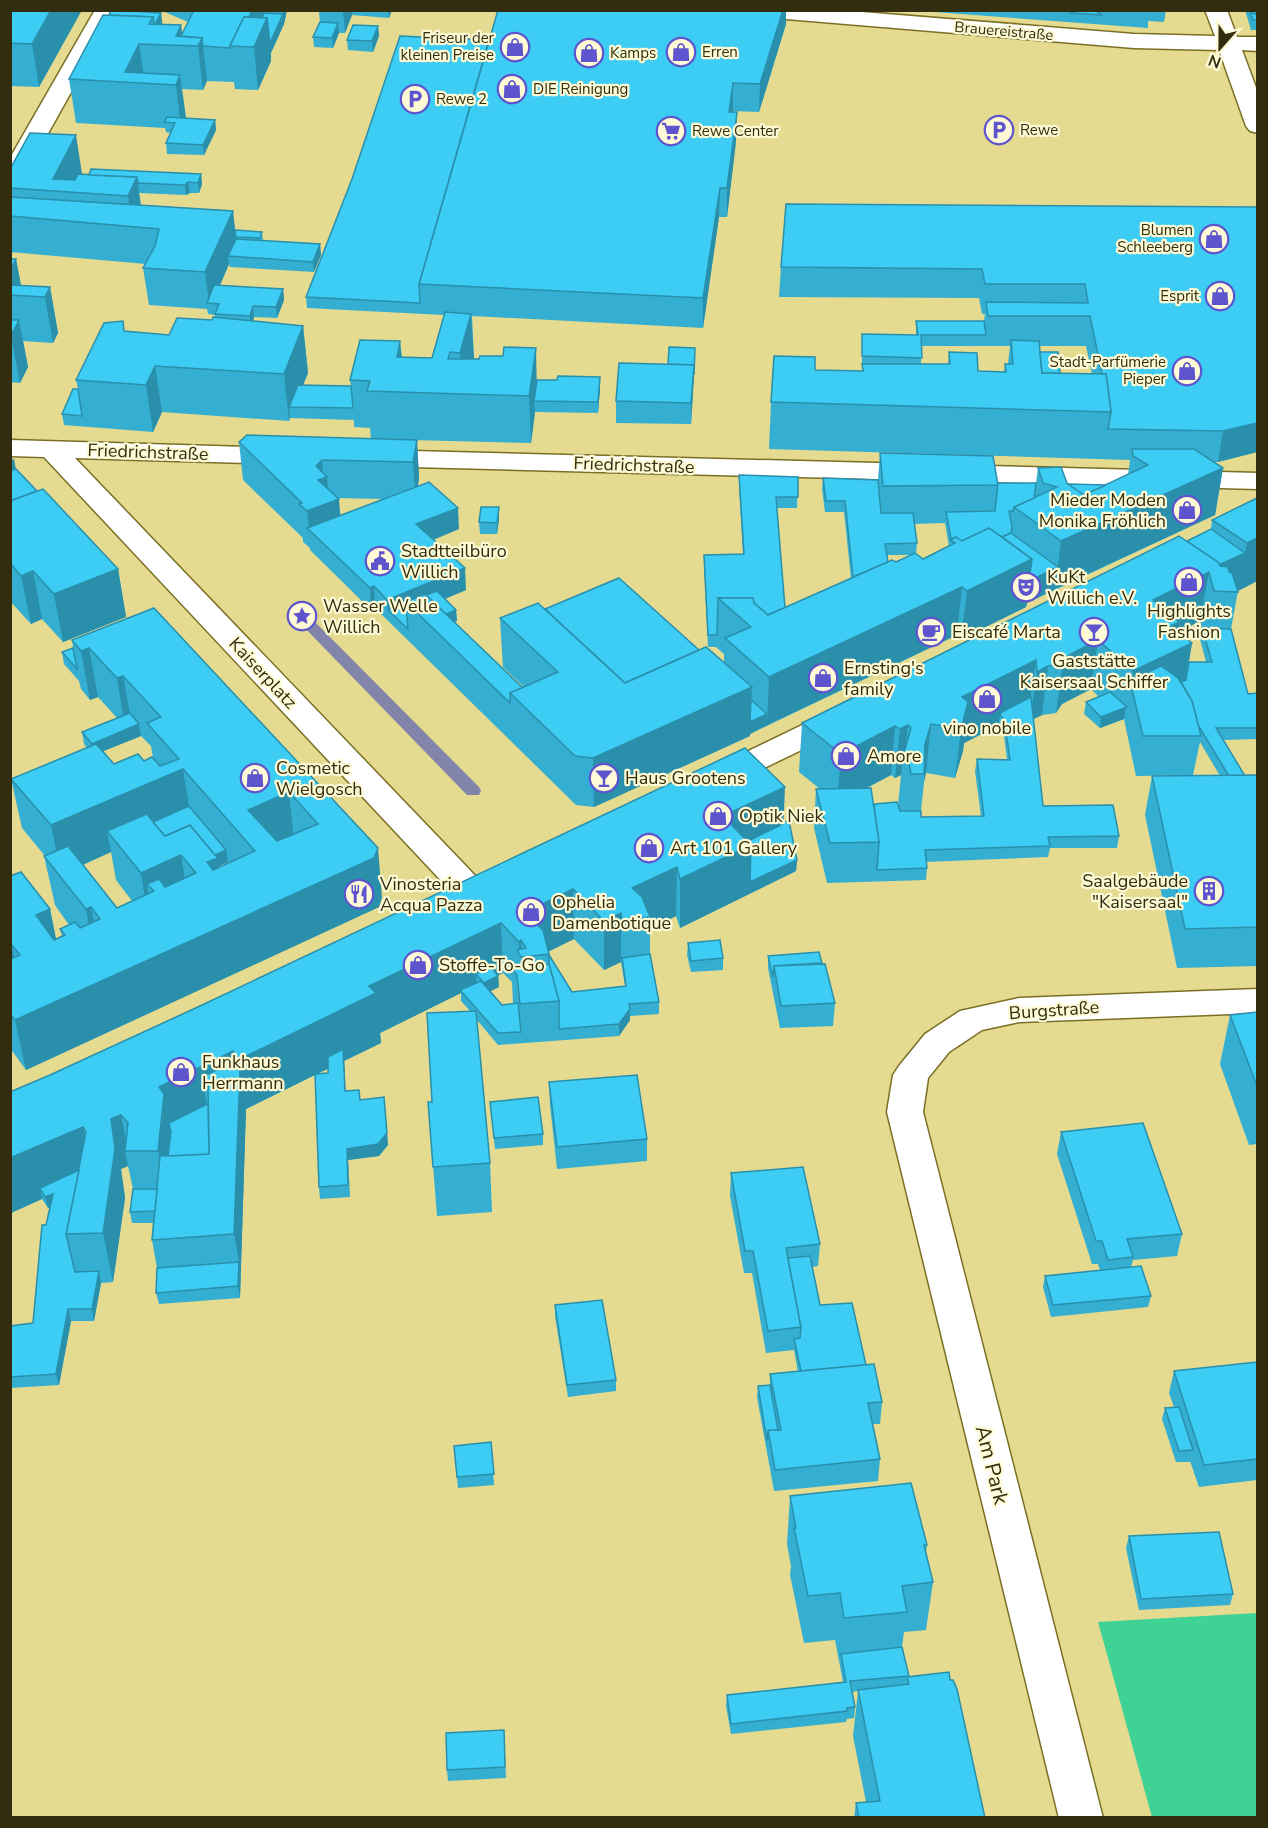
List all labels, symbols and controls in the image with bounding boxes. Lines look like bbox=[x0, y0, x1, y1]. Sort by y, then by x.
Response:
street label: Brauereistraße bbox=[954, 17, 1054, 45]
north arrow bbox=[1190, 18, 1250, 78]
place label: Friseur der kleinen Preise bbox=[401, 28, 495, 65]
shop icon: Friseur der kleinen Preise bbox=[499, 31, 531, 63]
shop icon: Erren bbox=[665, 36, 697, 68]
shop icon: Kamps bbox=[573, 37, 605, 69]
place label: Erren bbox=[702, 42, 738, 62]
place label: Kamps bbox=[610, 43, 656, 63]
text: N bbox=[1205, 49, 1225, 73]
shop icon: DIE Reinigung bbox=[496, 73, 528, 105]
place label: DIE Reinigung bbox=[533, 79, 628, 99]
parking icon: Rewe 2 bbox=[399, 83, 431, 115]
place label: Rewe 2 bbox=[436, 89, 487, 109]
parking icon: Rewe bbox=[983, 114, 1015, 146]
supermarket icon: Rewe Center bbox=[655, 115, 687, 147]
place label: Rewe bbox=[1020, 120, 1058, 140]
place label: Rewe Center bbox=[692, 121, 779, 141]
place label: Blumen Schleeberg bbox=[1117, 220, 1193, 257]
shop icon: Blumen Schleeberg bbox=[1198, 223, 1230, 255]
shop icon: Esprit bbox=[1204, 280, 1236, 312]
place label: Esprit bbox=[1160, 286, 1200, 306]
place label: Stadt-Parfümerie Pieper bbox=[1049, 352, 1167, 389]
shop icon: Stadt-Parfümerie Pieper bbox=[1171, 355, 1203, 387]
street label: Friedrichstraße bbox=[87, 438, 209, 466]
street label: Friedrichstraße bbox=[573, 451, 695, 479]
place label: Mieder Moden Monika Fröhlich bbox=[1039, 488, 1166, 533]
shop icon: Mieder Moden Monika Fröhlich bbox=[1171, 494, 1203, 526]
place label: Stadtteilbüro Willich bbox=[401, 539, 507, 584]
public building icon: Stadtteilbüro Willich bbox=[364, 545, 396, 577]
place label: KuKt Willich e.V. bbox=[1047, 565, 1137, 610]
shop icon: Highlights Fashion bbox=[1173, 566, 1205, 598]
theatre icon: KuKt Willich e.V. bbox=[1010, 571, 1042, 603]
place label: Wasser Welle Willich bbox=[323, 594, 438, 639]
place label: Highlights Fashion bbox=[1147, 599, 1231, 644]
place icon: Wasser Welle Willich bbox=[286, 600, 318, 632]
cafe icon: Eiscafé Marta bbox=[915, 616, 947, 648]
bar icon: Gaststätte Kaisersaal Schiffer bbox=[1078, 616, 1110, 648]
place label: Eiscafé Marta bbox=[952, 620, 1061, 644]
street label: Kaiserplatz bbox=[224, 632, 302, 714]
place label: Gaststätte Kaisersaal Schiffer bbox=[1020, 649, 1169, 694]
place label: Ernsting's family bbox=[844, 656, 924, 701]
shop icon: Ernsting's family bbox=[807, 662, 839, 694]
shop icon: vino nobile bbox=[971, 683, 1003, 715]
place label: vino nobile bbox=[943, 716, 1031, 740]
shop icon: Amore bbox=[830, 740, 862, 772]
place label: Amore bbox=[867, 744, 921, 768]
place label: Cosmetic Wielgosch bbox=[276, 756, 363, 801]
shop icon: Cosmetic Wielgosch bbox=[239, 762, 271, 794]
bar icon: Haus Grootens bbox=[588, 762, 620, 794]
place label: Haus Grootens bbox=[625, 766, 746, 790]
shop icon: Optik Niek bbox=[702, 800, 734, 832]
place label: Optik Niek bbox=[739, 804, 824, 828]
shop icon: Art 101 Gallery bbox=[633, 832, 665, 864]
place label: Art 101 Gallery bbox=[670, 836, 798, 860]
place label: Saalgebäude "Kaisersaal" bbox=[1082, 869, 1188, 914]
place label: Vinosteria Acqua Pazza bbox=[379, 872, 483, 917]
building icon: Saalgebäude "Kaisersaal" bbox=[1193, 875, 1225, 907]
restaurant icon: Vinosteria Acqua Pazza bbox=[343, 878, 375, 910]
place label: Ophelia Damenbotique bbox=[552, 890, 671, 935]
shop icon: Ophelia Damenbotique bbox=[515, 896, 547, 928]
shop icon: Stoffe-To-Go bbox=[402, 949, 434, 981]
place label: Stoffe-To-Go bbox=[439, 953, 545, 977]
street label: Burgstraße bbox=[1008, 995, 1100, 1025]
place label: Funkhaus Herrmann bbox=[202, 1050, 284, 1095]
shop icon: Funkhaus Herrmann bbox=[165, 1056, 197, 1088]
street label: Am Park bbox=[969, 1422, 1015, 1508]

